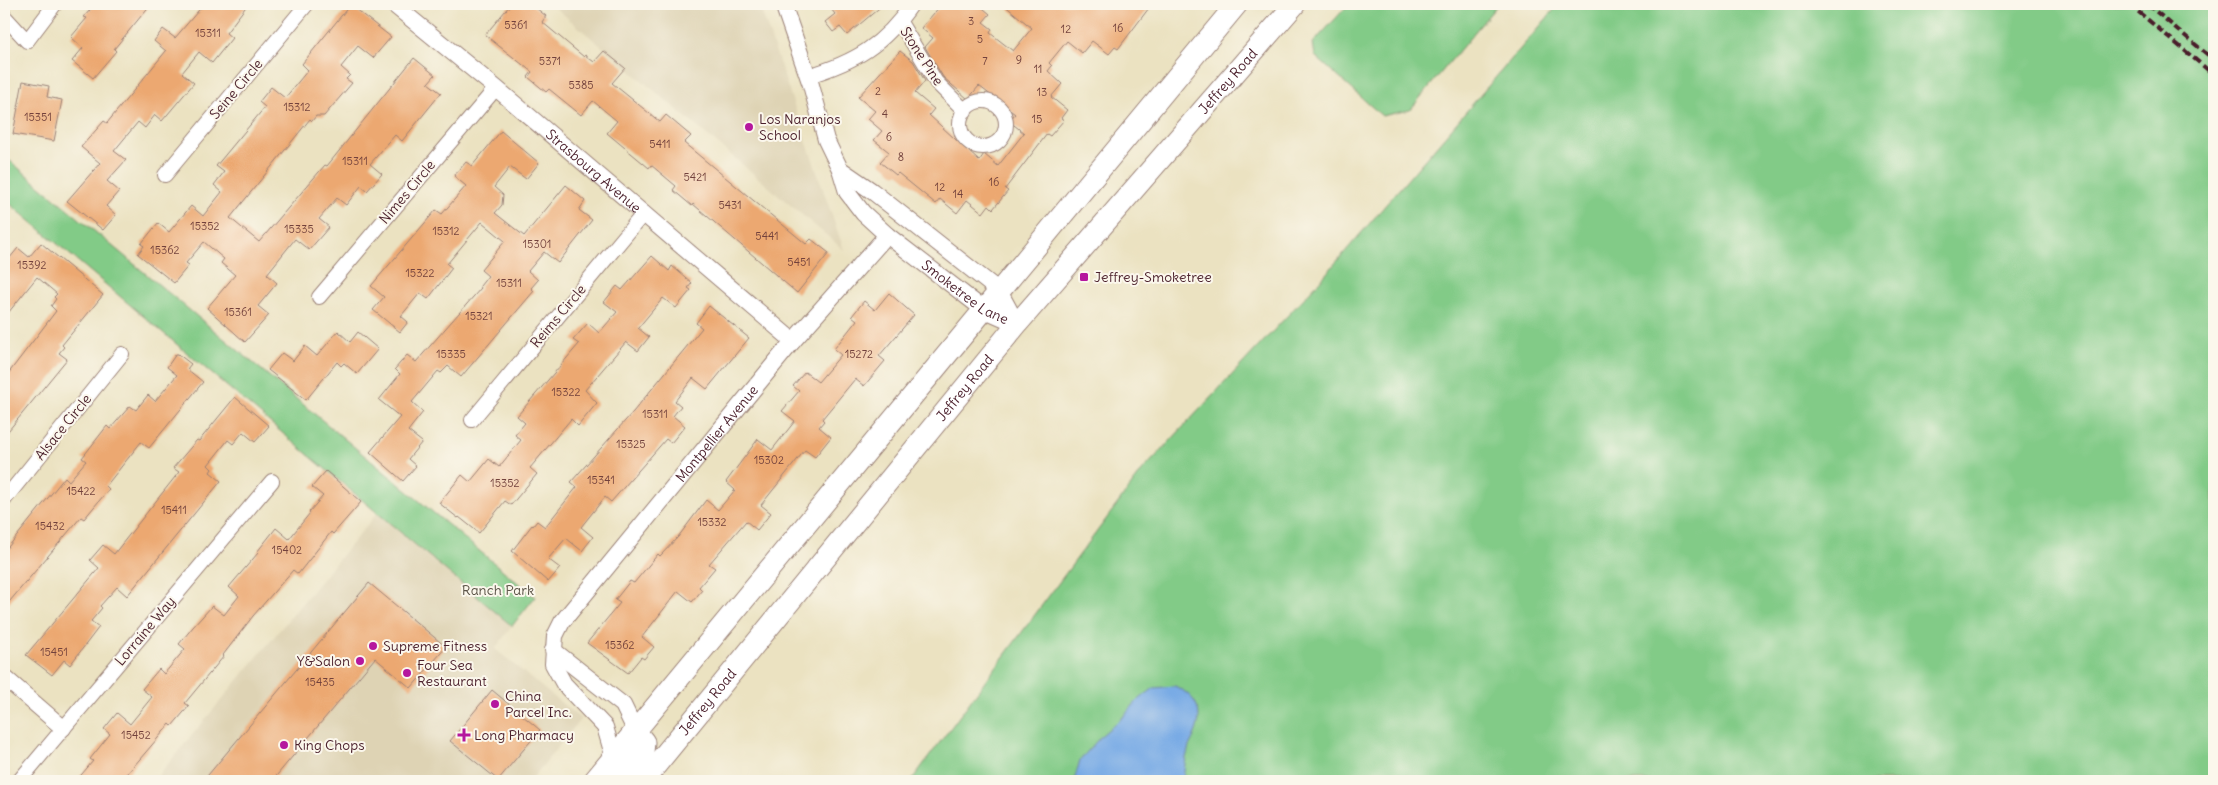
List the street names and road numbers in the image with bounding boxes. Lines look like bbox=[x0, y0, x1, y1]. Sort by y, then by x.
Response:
street label: Stone Pine bbox=[896, 23, 948, 89]
street label: Jeffrey Road bbox=[1195, 45, 1261, 118]
street label: Seine Circle bbox=[206, 55, 266, 123]
street label: Strasbourg Avenue bbox=[542, 125, 645, 217]
street label: Nimes Circle bbox=[375, 156, 439, 228]
street label: Smoketree Lane bbox=[918, 256, 1011, 328]
street label: Reims Circle bbox=[526, 281, 590, 351]
street label: Jeffrey Road bbox=[932, 351, 997, 425]
street label: Montpellier Avenue bbox=[672, 382, 762, 486]
street label: Alsace Circle bbox=[31, 390, 95, 464]
street label: Lorraine Way bbox=[111, 593, 179, 669]
street label: Jeffrey Road bbox=[675, 665, 740, 739]

